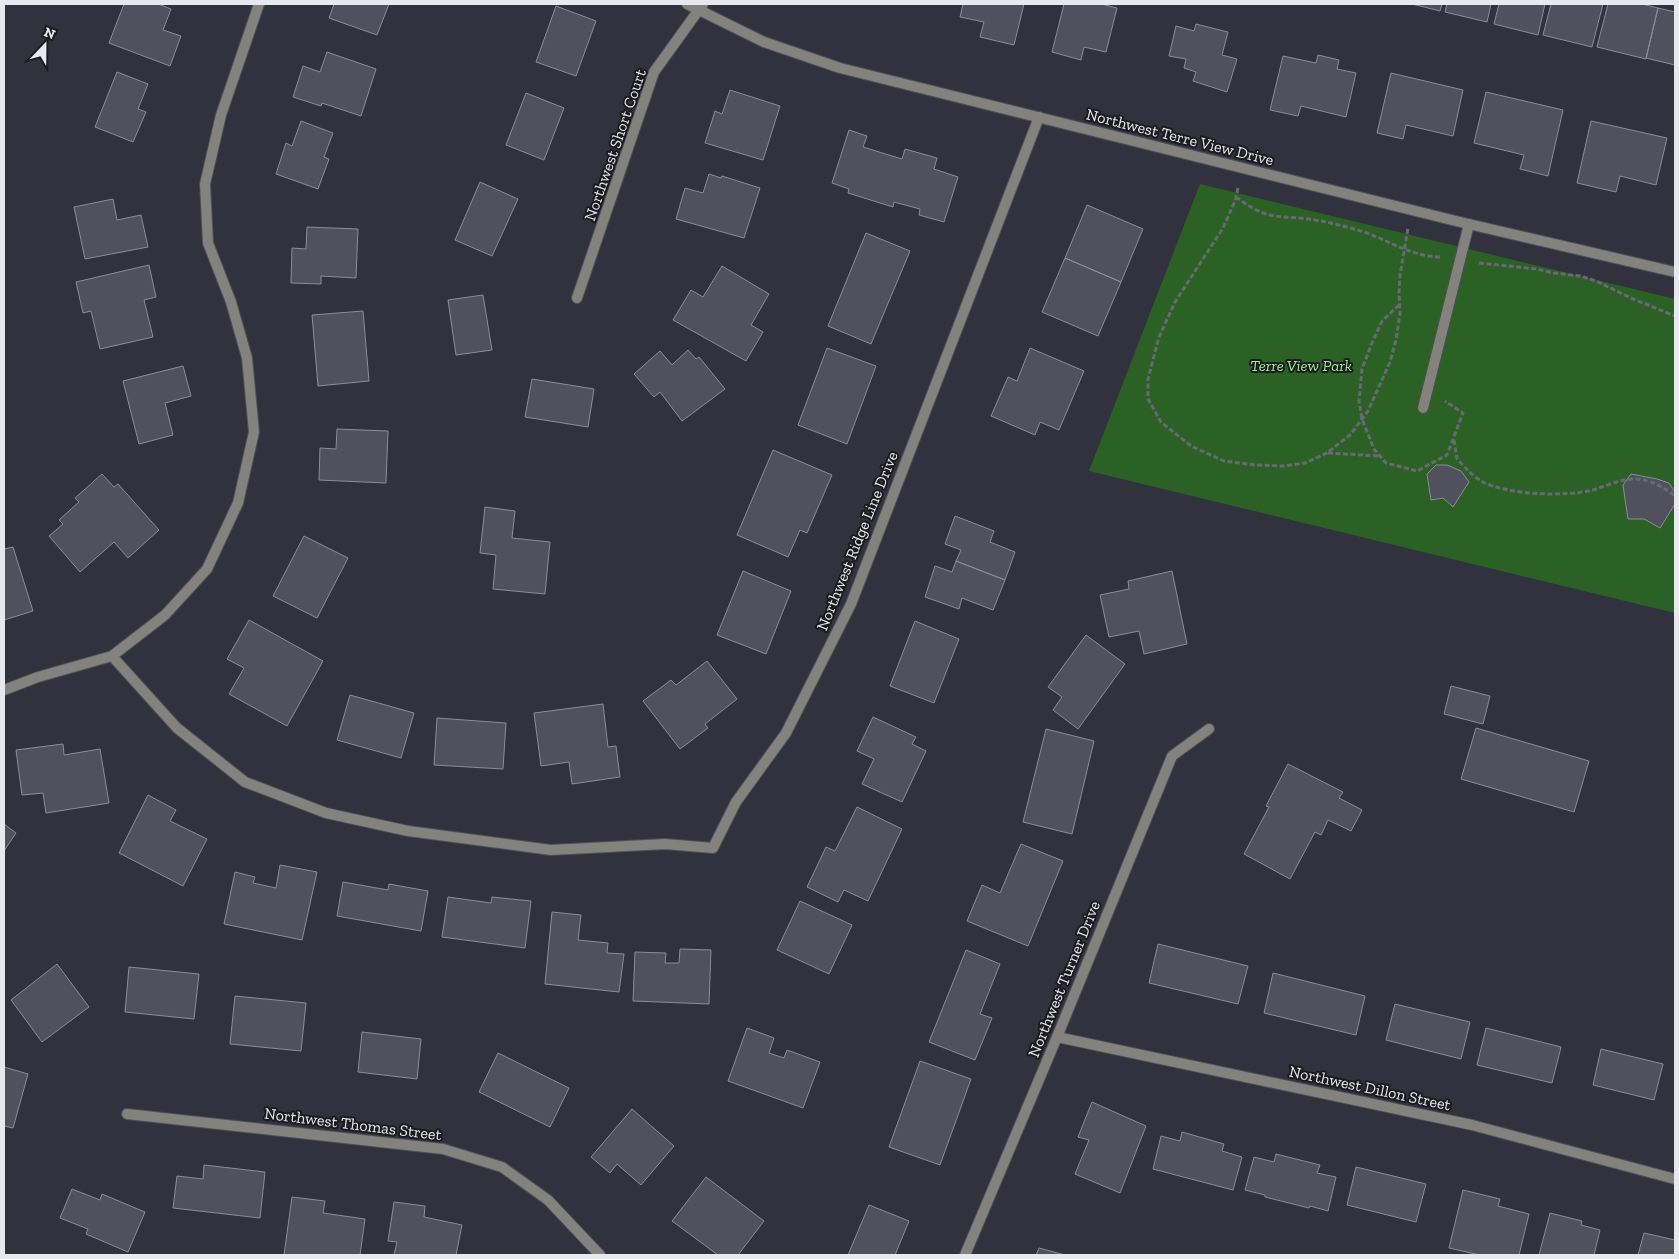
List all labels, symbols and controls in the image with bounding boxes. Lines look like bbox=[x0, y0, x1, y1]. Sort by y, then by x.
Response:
north arrow bbox=[20, 20, 70, 70]
text: N bbox=[42, 24, 58, 43]
street label: Northwest Short Court bbox=[580, 67, 650, 223]
street label: Northwest Terre View Drive bbox=[1084, 105, 1276, 169]
park label: Terre View Park bbox=[1250, 356, 1352, 375]
street label: Northwest Ridge Line Drive bbox=[812, 449, 902, 633]
street label: Northwest Turner Drive bbox=[1024, 898, 1104, 1060]
street label: Northwest Dillon Street bbox=[1288, 1062, 1453, 1114]
street label: Northwest Thomas Street bbox=[263, 1104, 443, 1144]

